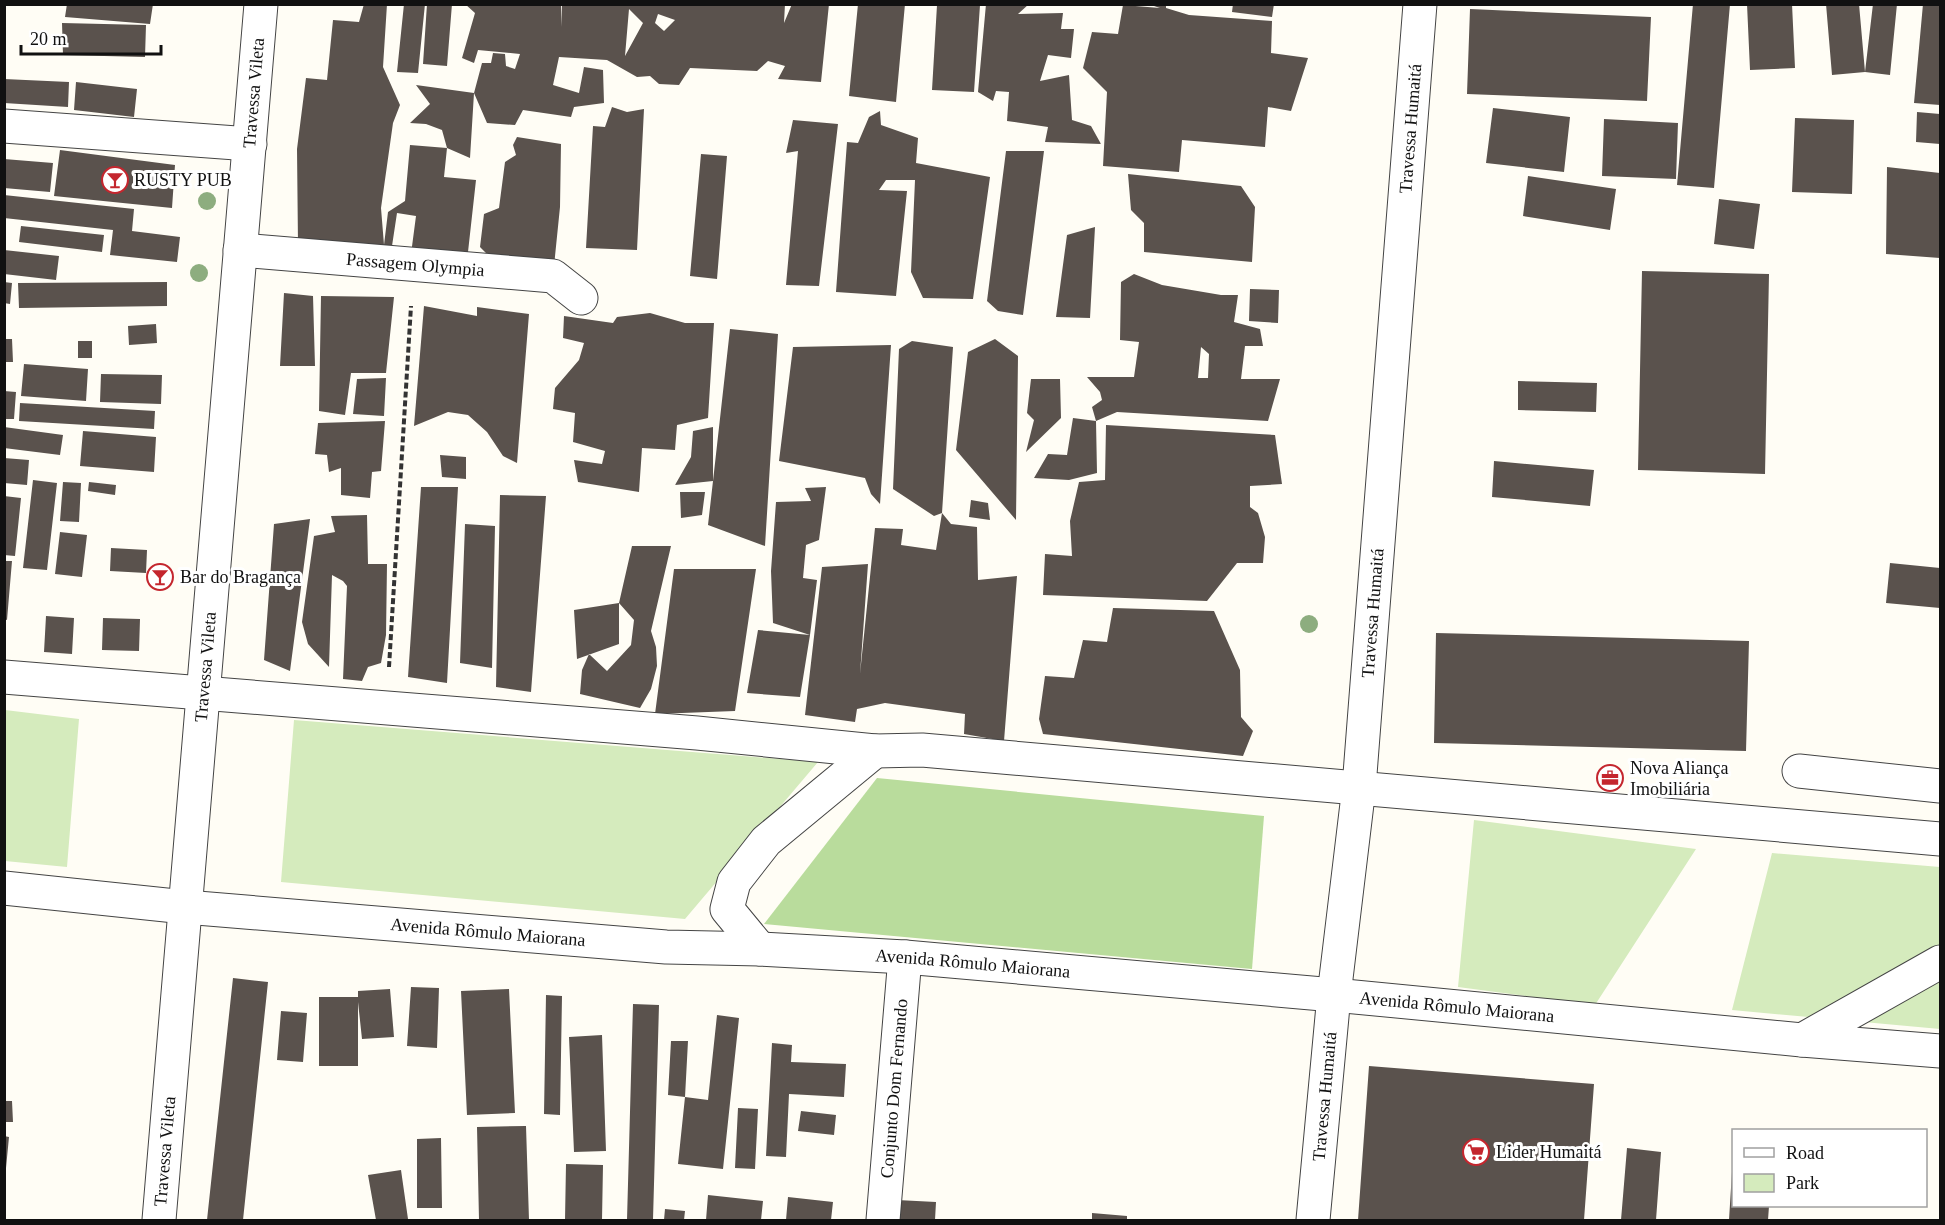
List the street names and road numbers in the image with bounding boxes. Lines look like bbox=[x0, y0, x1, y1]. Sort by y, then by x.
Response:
street label: Travessa Vileta bbox=[239, 37, 268, 149]
street label: Travessa Humaitá bbox=[1395, 63, 1425, 194]
street label: Passagem Olympia bbox=[346, 249, 485, 280]
street label: Travessa Humaitá bbox=[1358, 547, 1388, 679]
street label: Travessa Vileta bbox=[191, 611, 220, 723]
street label: Avenida Rômulo Maiorana bbox=[390, 914, 586, 950]
street label: Avenida Rômulo Maiorana bbox=[875, 945, 1071, 982]
street label: Avenida Rômulo Maiorana bbox=[1358, 987, 1555, 1026]
street label: Conjunto Dom Fernando bbox=[877, 998, 911, 1179]
street label: Travessa Humaitá bbox=[1309, 1031, 1341, 1162]
street label: Travessa Vileta bbox=[150, 1095, 179, 1207]

